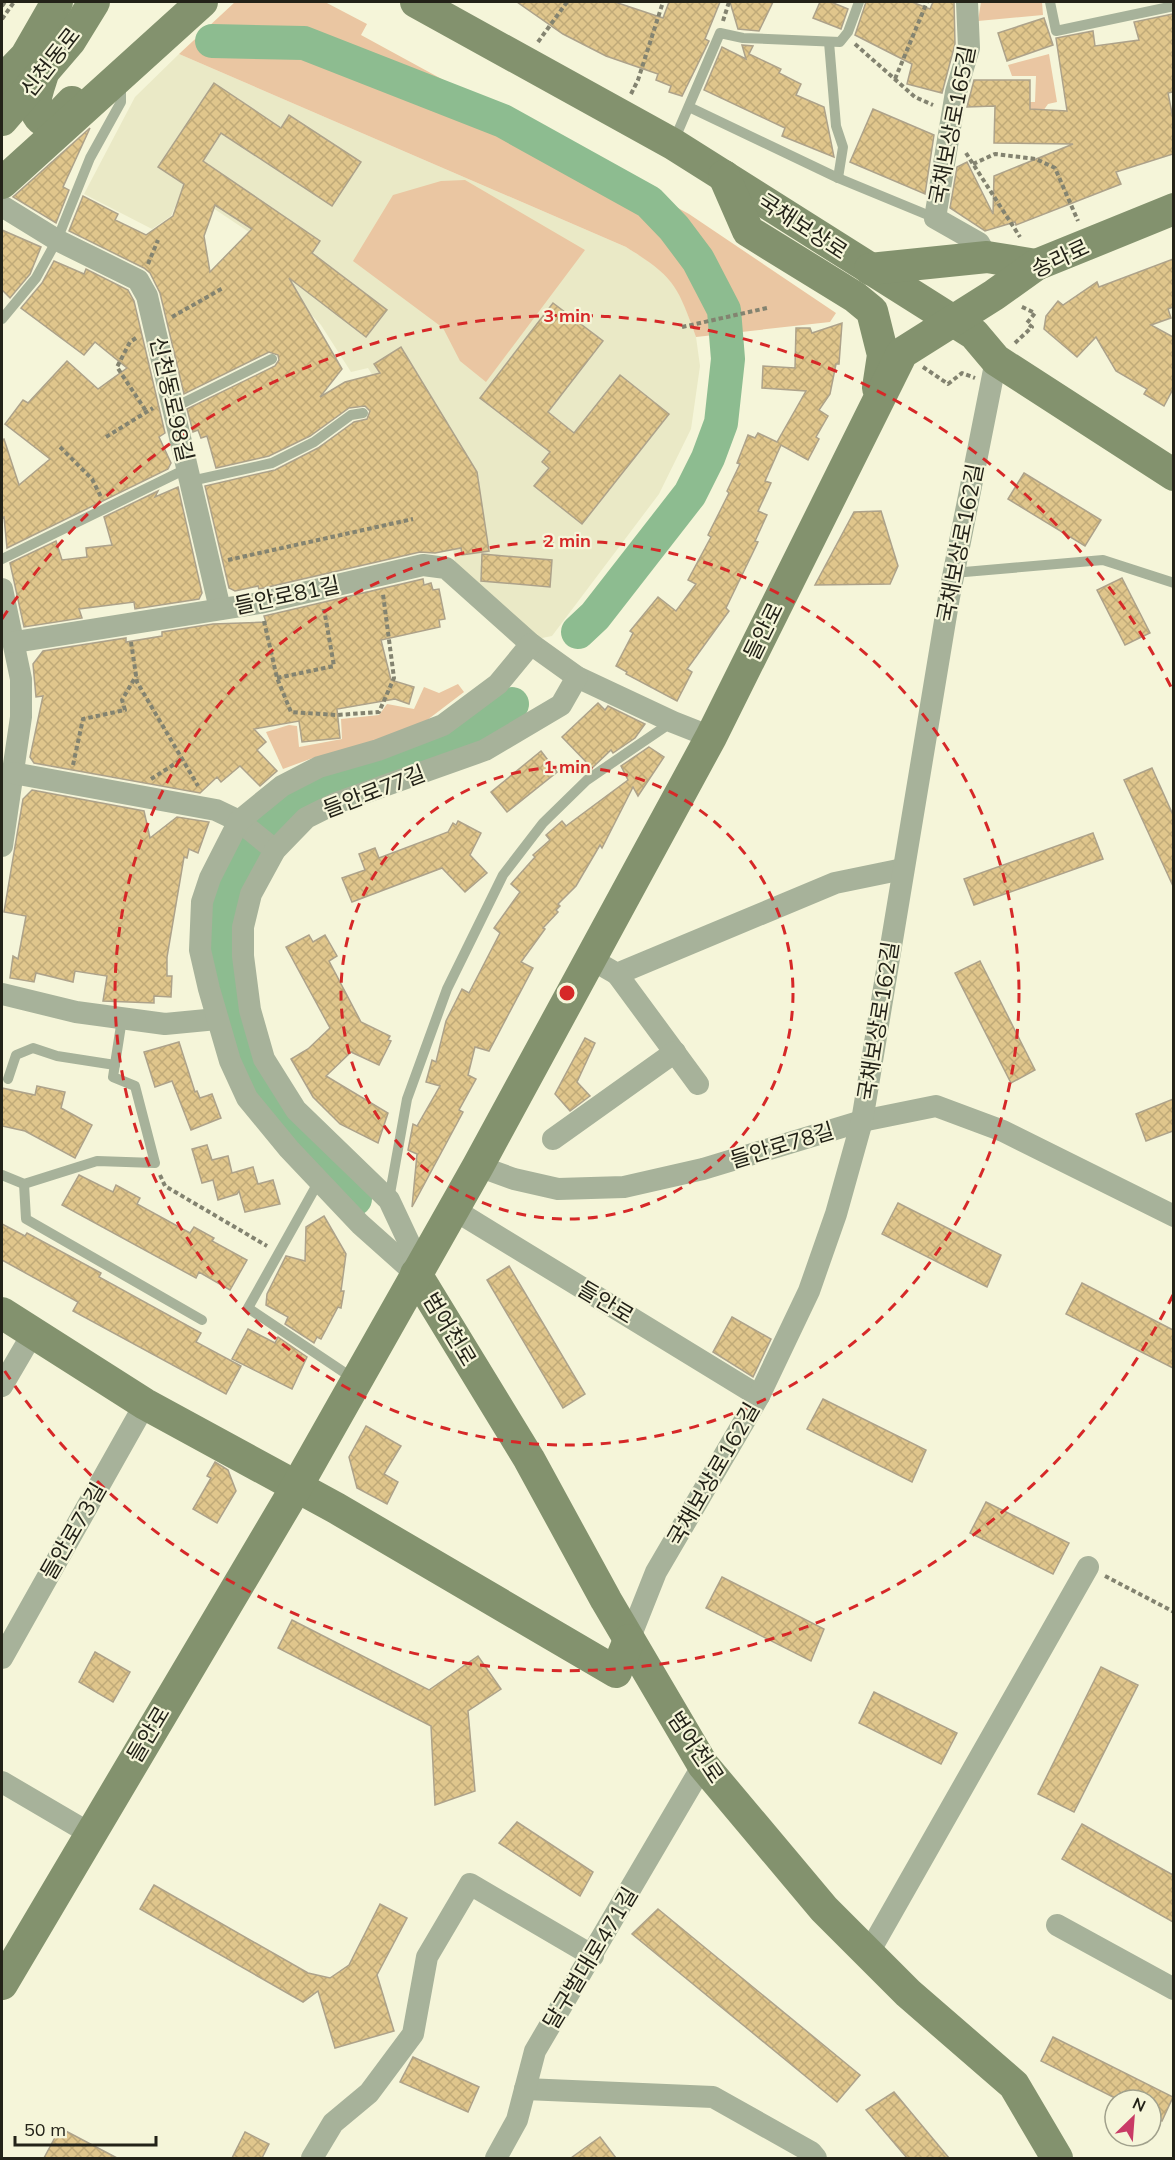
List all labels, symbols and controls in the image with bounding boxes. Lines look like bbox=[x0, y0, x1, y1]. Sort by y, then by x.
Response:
street label: 신천동로 bbox=[14, 21, 86, 103]
street label: 국채보상로165길 bbox=[923, 43, 981, 207]
street label: 국채보상로 bbox=[753, 187, 853, 265]
street label: 송라로 bbox=[1027, 232, 1093, 284]
text: 3 min bbox=[543, 304, 591, 327]
street label: 신천동로98길 bbox=[144, 334, 200, 464]
street label: 국채보상로162길 bbox=[931, 461, 989, 625]
text: 2 min bbox=[543, 529, 591, 552]
street label: 들안로81길 bbox=[232, 570, 342, 620]
street label: 들안로 bbox=[737, 598, 789, 664]
text: 1 min bbox=[543, 755, 591, 778]
street label: 들안로77길 bbox=[319, 759, 429, 823]
street label: 국채보상로162길 bbox=[852, 939, 904, 1103]
centre of rings bbox=[557, 983, 577, 1003]
street label: 들안로78길 bbox=[727, 1116, 837, 1174]
street label: 들안로 bbox=[573, 1274, 639, 1330]
street label: 범어천로 bbox=[417, 1287, 483, 1371]
street label: 국채보상로162길 bbox=[661, 1397, 765, 1551]
street label: 들안로73길 bbox=[34, 1478, 112, 1584]
street label: 들안로 bbox=[120, 1701, 176, 1767]
street label: 범어천로 bbox=[662, 1706, 730, 1788]
street label: 달구벌대로471길 bbox=[537, 1882, 643, 2034]
north arrow bbox=[1103, 2088, 1163, 2148]
text: N bbox=[1130, 2093, 1149, 2116]
scale bar bbox=[15, 2109, 156, 2147]
text: 50 m bbox=[24, 2118, 66, 2141]

